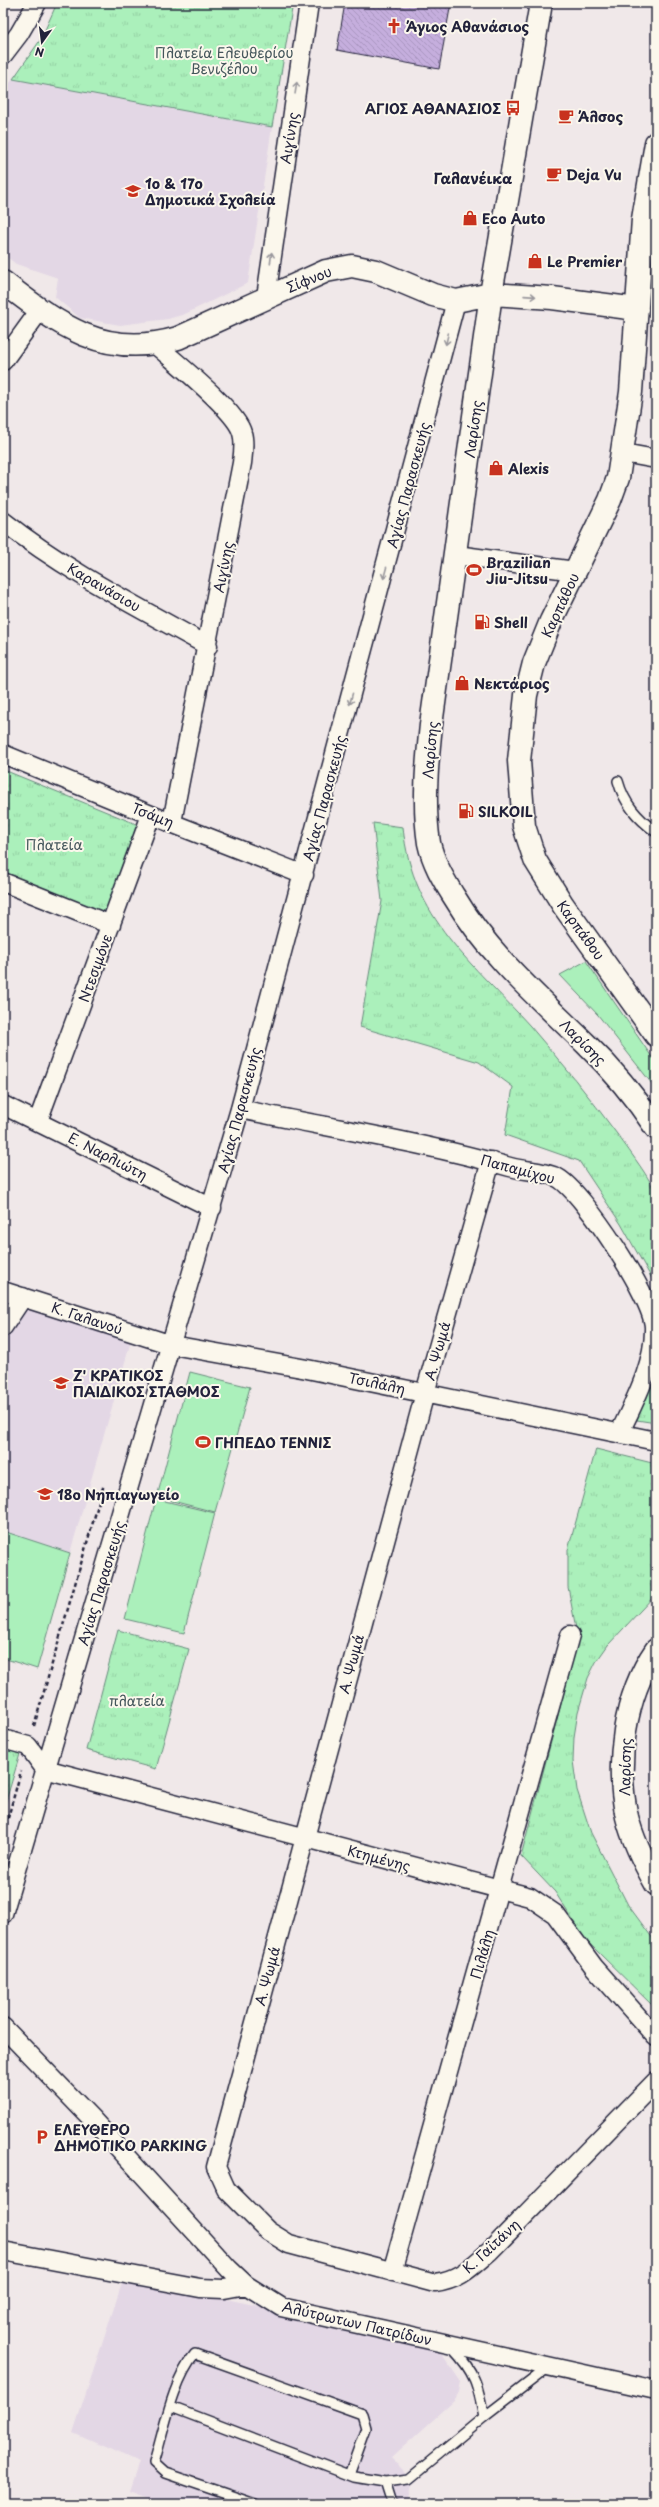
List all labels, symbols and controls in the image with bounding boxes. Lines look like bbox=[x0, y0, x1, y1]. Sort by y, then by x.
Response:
place label: Άγιος Αθανάσιος bbox=[406, 16, 530, 37]
church icon: Άγιος Αθανάσιος bbox=[385, 17, 403, 35]
north arrow bbox=[22, 22, 62, 62]
park label: Πλατεία Ελευθερίου Βενιζέλου bbox=[155, 42, 293, 79]
text: N bbox=[33, 43, 46, 61]
one-way arrow bbox=[292, 82, 300, 95]
place label: ΑΓΙΟΣ ΑΘΑΝΑΣΙΟΣ bbox=[365, 98, 501, 119]
bus stop icon: ΑΓΙΟΣ ΑΘΑΝΑΣΙΟΣ bbox=[504, 99, 522, 117]
place label: Άλσος bbox=[578, 106, 623, 127]
cafe icon: Άλσος bbox=[557, 107, 575, 125]
street label: Αιγίνης bbox=[275, 111, 303, 165]
place label: Deja Vu bbox=[566, 164, 622, 185]
cafe icon: Deja Vu bbox=[545, 165, 563, 183]
district label: Γαλανέικα bbox=[434, 166, 513, 189]
place label: 1ο & 17ο Δημοτικά Σχολεία bbox=[145, 173, 276, 210]
school or university icon: 1ο & 17ο Δημοτικά Σχολεία bbox=[124, 182, 142, 200]
place label: Eco Auto bbox=[482, 208, 545, 229]
shop icon: Eco Auto bbox=[461, 209, 479, 227]
place label: Le Premier bbox=[547, 251, 623, 272]
one-way arrow bbox=[267, 252, 275, 265]
shop icon: Le Premier bbox=[526, 252, 544, 270]
street label: Σίφνου bbox=[283, 260, 335, 298]
one-way arrow bbox=[523, 293, 536, 300]
one-way arrow bbox=[442, 333, 450, 346]
street label: Λαρίσης bbox=[459, 399, 487, 459]
street label: Αγίας Παρασκευής bbox=[381, 420, 435, 550]
place label: Alexis bbox=[507, 458, 549, 479]
shop icon: Alexis bbox=[487, 459, 505, 477]
street label: Αιγίνης bbox=[208, 539, 238, 595]
place label: Brazilian Jiu-Jitsu bbox=[486, 552, 551, 589]
street label: Καρανάσιου bbox=[63, 558, 145, 616]
sports icon: Brazilian Jiu-Jitsu bbox=[465, 561, 483, 579]
one-way arrow bbox=[380, 566, 388, 579]
street label: Καρπάθου bbox=[536, 569, 584, 641]
place label: Shell bbox=[494, 612, 528, 633]
fuel station icon: Shell bbox=[473, 613, 491, 631]
place label: Νεκτάριος bbox=[474, 673, 550, 694]
shop icon: Νεκτάριος bbox=[453, 674, 471, 692]
one-way arrow bbox=[347, 692, 354, 705]
street label: Λαρίσης bbox=[417, 720, 443, 780]
street label: Αγίας Παρασκευής bbox=[297, 733, 351, 863]
street label: Τσάμη bbox=[129, 797, 177, 833]
place label: SILKOIL bbox=[478, 801, 533, 822]
fuel station icon: SILKOIL bbox=[457, 802, 475, 820]
park label: Πλατεία bbox=[25, 834, 83, 855]
street label: Καρπάθου bbox=[552, 896, 610, 964]
street label: Ντεσιμόνε bbox=[73, 931, 117, 1005]
street label: Λαρίσης bbox=[555, 1014, 611, 1070]
street label: Αγίας Παρασκευής bbox=[212, 1045, 266, 1175]
street label: Ε. Ναρλιώτη bbox=[65, 1127, 151, 1185]
street label: Παπαμίχου bbox=[479, 1149, 557, 1189]
street label: Κ. Γαλανού bbox=[49, 1297, 125, 1339]
street label: Α. Ψωμά bbox=[419, 1319, 455, 1383]
place label: Ζ' ΚΡΑΤΙΚΟΣ ΠΑΙΔΙΚΟΣ ΣΤΑΘΜΟΣ bbox=[73, 1365, 220, 1402]
street label: Τσιλάλη bbox=[347, 1367, 407, 1399]
school or university icon: Ζ' ΚΡΑΤΙΚΟΣ ΠΑΙΔΙΚΟΣ ΣΤΑΘΜΟΣ bbox=[52, 1374, 70, 1392]
place label: ΓΗΠΕΔΟ ΤΕΝΝΙΣ bbox=[215, 1432, 332, 1453]
sports icon: ΓΗΠΕΔΟ ΤΕΝΝΙΣ bbox=[194, 1433, 212, 1451]
place label: 18ο Νηπιαγωγείο bbox=[57, 1484, 179, 1505]
school or university icon: 18ο Νηπιαγωγείο bbox=[36, 1485, 54, 1503]
street label: Αγίας Παρασκευής bbox=[72, 1518, 130, 1648]
street label: Α. Ψωμά bbox=[333, 1632, 369, 1696]
park label: πλατεία bbox=[109, 1690, 165, 1711]
street label: Λαρίσης bbox=[614, 1738, 636, 1796]
street label: Κτημένης bbox=[345, 1840, 413, 1876]
street label: Πιλάλη bbox=[465, 1927, 499, 1981]
street label: Α. Ψωμά bbox=[249, 1944, 285, 2008]
place label: ΕΛΕΥΘΕΡΟ ΔΗΜΟΤΙΚΟ PARKING bbox=[54, 2119, 207, 2156]
parking icon: ΕΛΕΥΘΕΡΟ ΔΗΜΟΤΙΚΟ PARKING bbox=[33, 2128, 51, 2146]
street label: Κ. Γαϊτάνη bbox=[458, 2214, 524, 2278]
street label: Αλύτρωτων Πατρίδων bbox=[280, 2296, 434, 2350]

